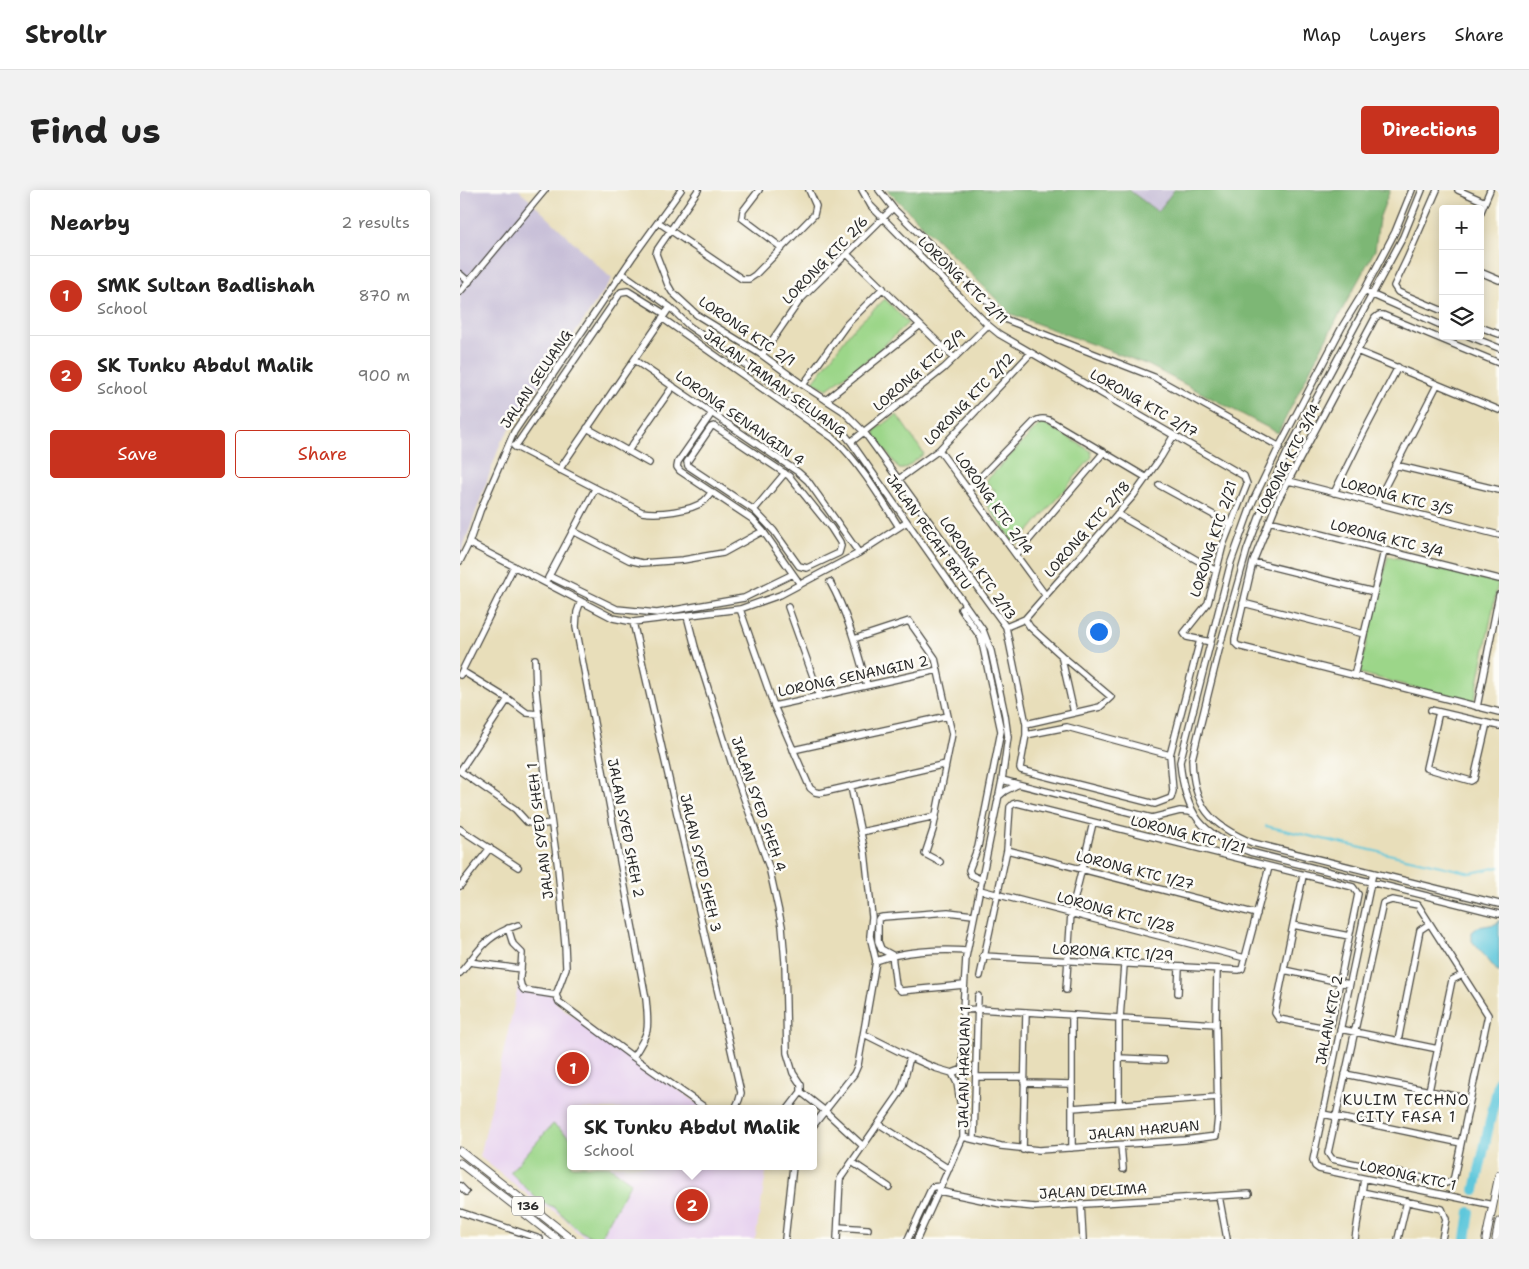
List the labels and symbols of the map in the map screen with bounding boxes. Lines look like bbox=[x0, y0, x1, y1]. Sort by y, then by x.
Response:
street label: LORONG KTC 2/6 bbox=[778, 212, 872, 308]
street label: LORONG KTC 2/11 bbox=[914, 233, 1012, 327]
street label: LORONG KTC 2/1 bbox=[695, 292, 799, 370]
street label: JALAN TAMAN SELUANG bbox=[700, 325, 850, 441]
street label: LORONG KTC 2/9 bbox=[869, 325, 969, 415]
street label: JALAN SELUANG bbox=[496, 326, 576, 432]
street label: LORONG KTC 2/12 bbox=[920, 349, 1018, 449]
street label: LORONG KTC 2/17 bbox=[1087, 365, 1201, 441]
street label: LORONG SENANGIN 4 bbox=[672, 367, 808, 470]
street label: LORONG KTC 3/14 bbox=[1252, 400, 1324, 517]
street label: LORONG KTC 2/14 bbox=[951, 448, 1037, 558]
street label: JALAN PECAH BATU bbox=[883, 471, 975, 593]
street label: LORONG KTC 3/5 bbox=[1339, 473, 1455, 519]
street label: LORONG KTC 2/18 bbox=[1040, 477, 1134, 581]
street label: LORONG KTC 2/21 bbox=[1186, 478, 1240, 600]
street label: LORONG KTC 2/13 bbox=[936, 513, 1020, 623]
street label: LORONG KTC 3/4 bbox=[1329, 515, 1446, 561]
your location bbox=[1086, 619, 1112, 645]
street label: LORONG SENANGIN 2 bbox=[776, 651, 930, 701]
street label: JALAN SYED SHEH 4 bbox=[727, 734, 791, 874]
street label: JALAN SYED SHEH 2 bbox=[604, 757, 648, 899]
street label: JALAN SYED SHEH 1 bbox=[523, 762, 557, 900]
street label: JALAN SYED SHEH 3 bbox=[676, 792, 726, 934]
street label: LORONG KTC 1/21 bbox=[1129, 811, 1247, 857]
street label: LORONG KTC 1/27 bbox=[1074, 847, 1196, 893]
street label: LORONG KTC 1/28 bbox=[1055, 888, 1177, 936]
street label: LORONG KTC 1/29 bbox=[1052, 940, 1174, 964]
street label: JALAN KTC 2 bbox=[1311, 974, 1347, 1066]
street label: JALAN HARUAN 1 bbox=[954, 1006, 974, 1128]
pin: 1 bbox=[557, 1049, 589, 1087]
district label: KULIM TECHNO CITY FASA 1 bbox=[1343, 1090, 1469, 1127]
street label: JALAN HARUAN bbox=[1088, 1116, 1200, 1144]
street label: LORONG KTC 1 bbox=[1358, 1156, 1458, 1194]
street label: JALAN DELIMA bbox=[1039, 1179, 1147, 1203]
pin: 2 bbox=[676, 1186, 708, 1224]
road number: 136 bbox=[512, 1196, 544, 1216]

